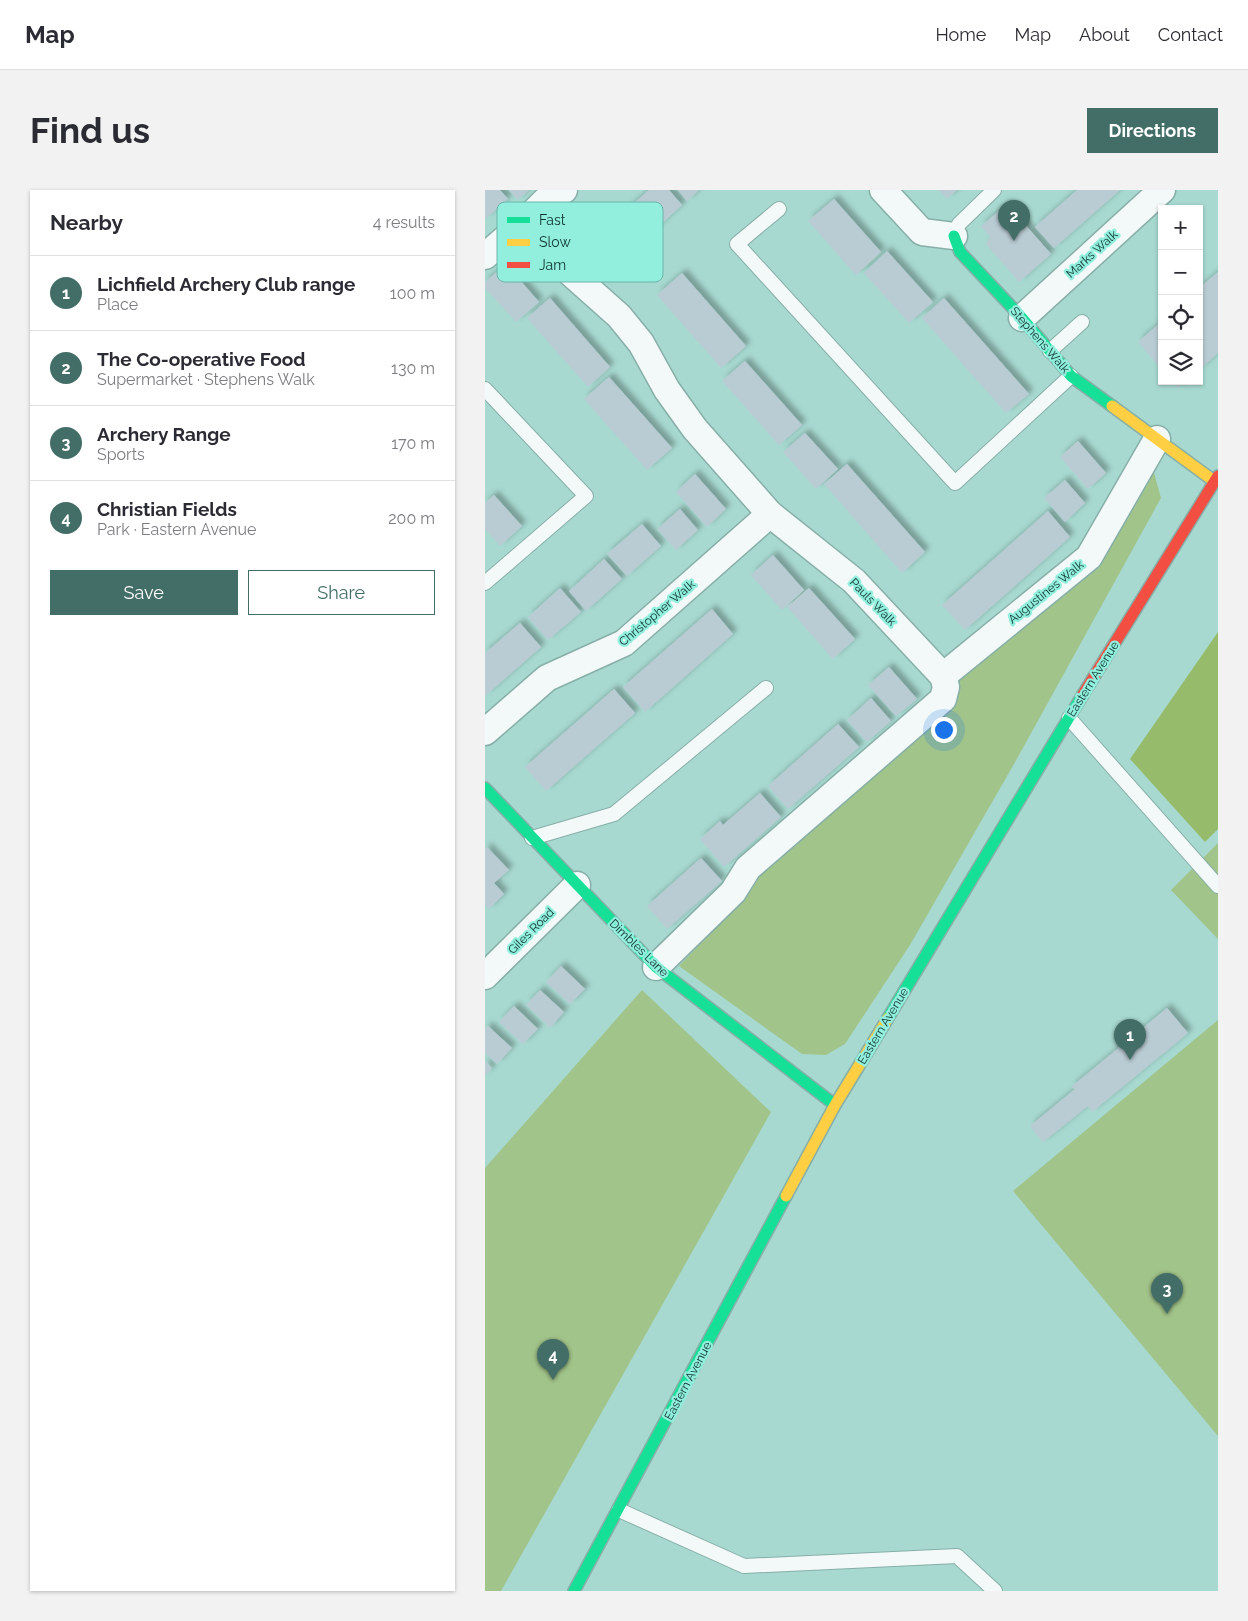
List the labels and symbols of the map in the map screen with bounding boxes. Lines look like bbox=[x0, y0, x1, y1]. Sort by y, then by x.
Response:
pin: 2 bbox=[998, 200, 1030, 241]
legend bbox=[497, 202, 663, 282]
text: Fast bbox=[539, 212, 566, 228]
street label: Marks Walk bbox=[1063, 227, 1121, 281]
text: Slow bbox=[539, 234, 571, 250]
text: Jam bbox=[539, 257, 566, 273]
street label: Stephens Walk bbox=[1007, 304, 1073, 376]
street label: Augustines Walk bbox=[1006, 557, 1087, 627]
street label: Pauls Walk bbox=[847, 575, 900, 629]
street label: Christopher Walk bbox=[616, 577, 698, 649]
street label: Eastern Avenue bbox=[1064, 639, 1122, 719]
your location bbox=[931, 717, 957, 743]
street label: Giles Road bbox=[505, 905, 557, 957]
street label: Dimbles Lane bbox=[607, 916, 671, 980]
street label: Eastern Avenue bbox=[855, 985, 911, 1067]
pin: 1 bbox=[1114, 1019, 1146, 1060]
pin: 3 bbox=[1151, 1273, 1183, 1314]
pin: 4 bbox=[537, 1339, 569, 1380]
street label: Eastern Avenue bbox=[661, 1339, 715, 1423]

